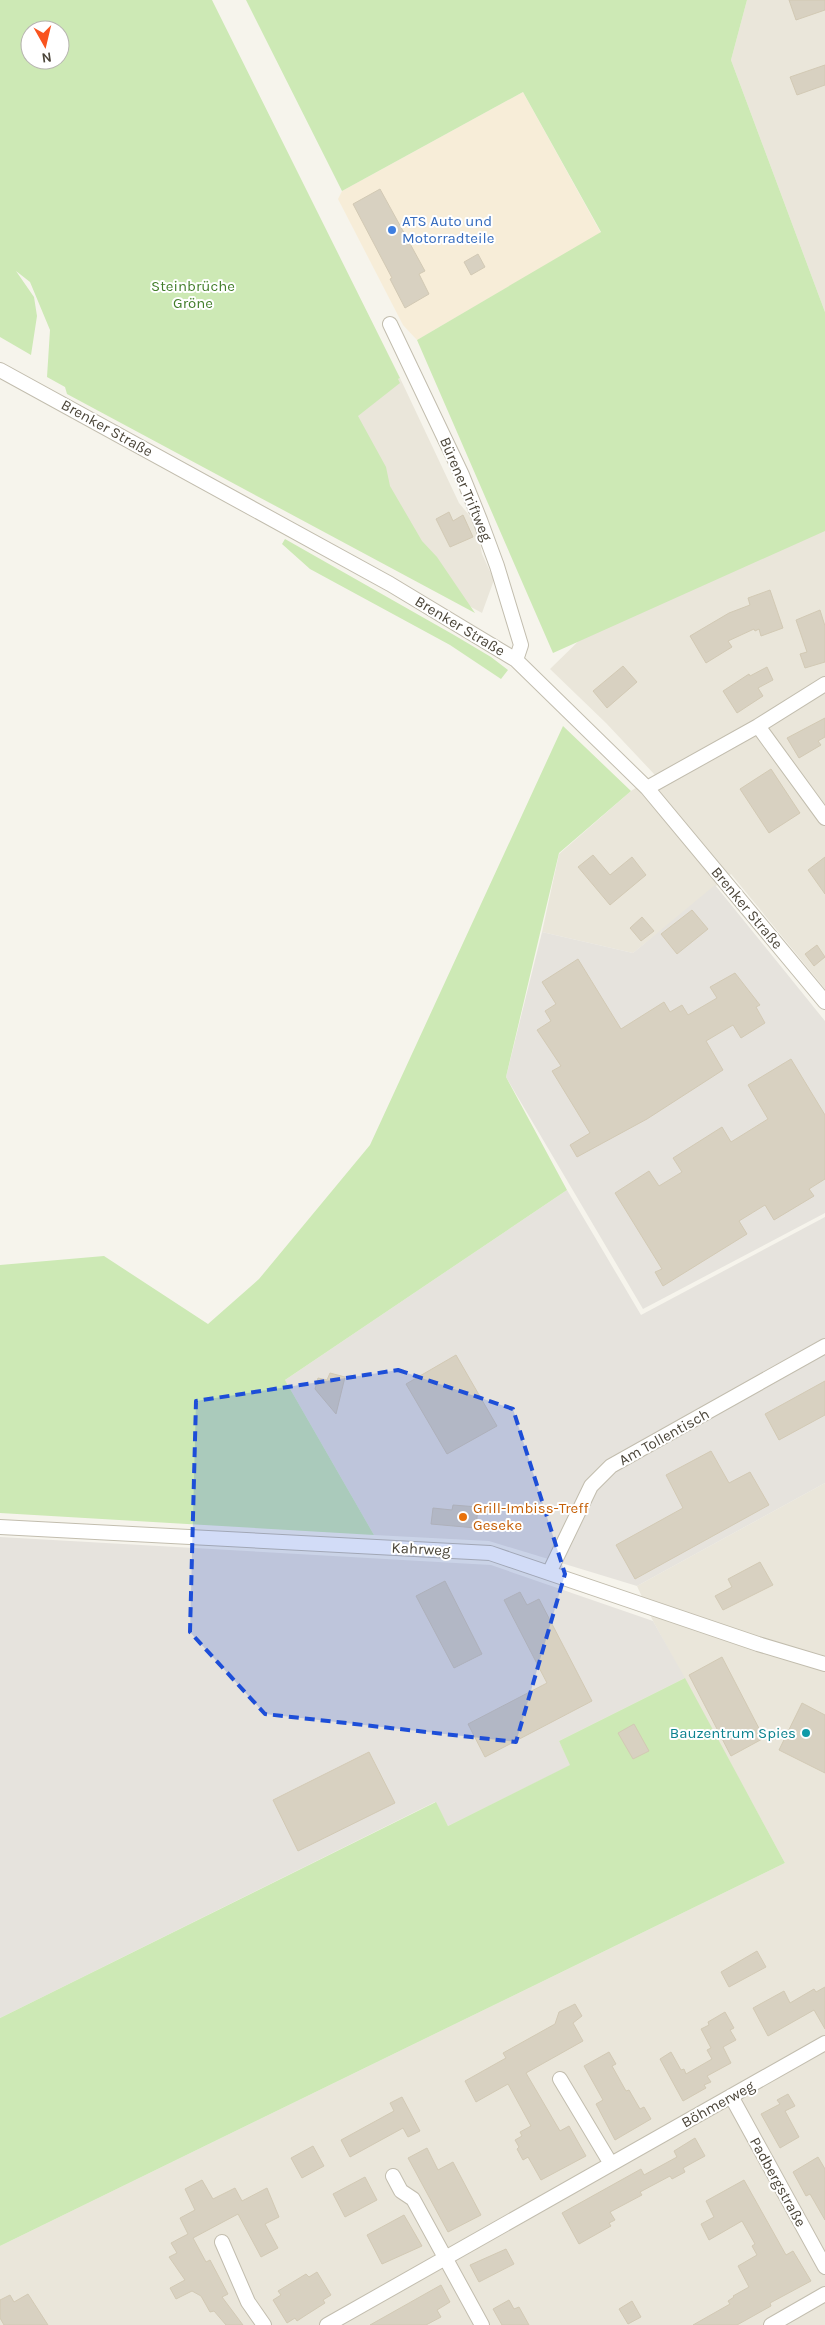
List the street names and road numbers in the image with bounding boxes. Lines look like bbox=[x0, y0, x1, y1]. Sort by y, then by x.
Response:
street label: Brenker Straße bbox=[58, 395, 156, 461]
street label: Bürener Triftweg bbox=[436, 434, 496, 544]
street label: Brenker Straße bbox=[412, 592, 508, 660]
street label: Brenker Straße bbox=[707, 863, 787, 953]
street label: Am Tollentisch bbox=[616, 1405, 712, 1469]
street label: Kahrweg bbox=[391, 1538, 451, 1560]
street label: Böhmerweg bbox=[678, 2076, 758, 2131]
street label: Padbergstraße bbox=[746, 2134, 810, 2230]

